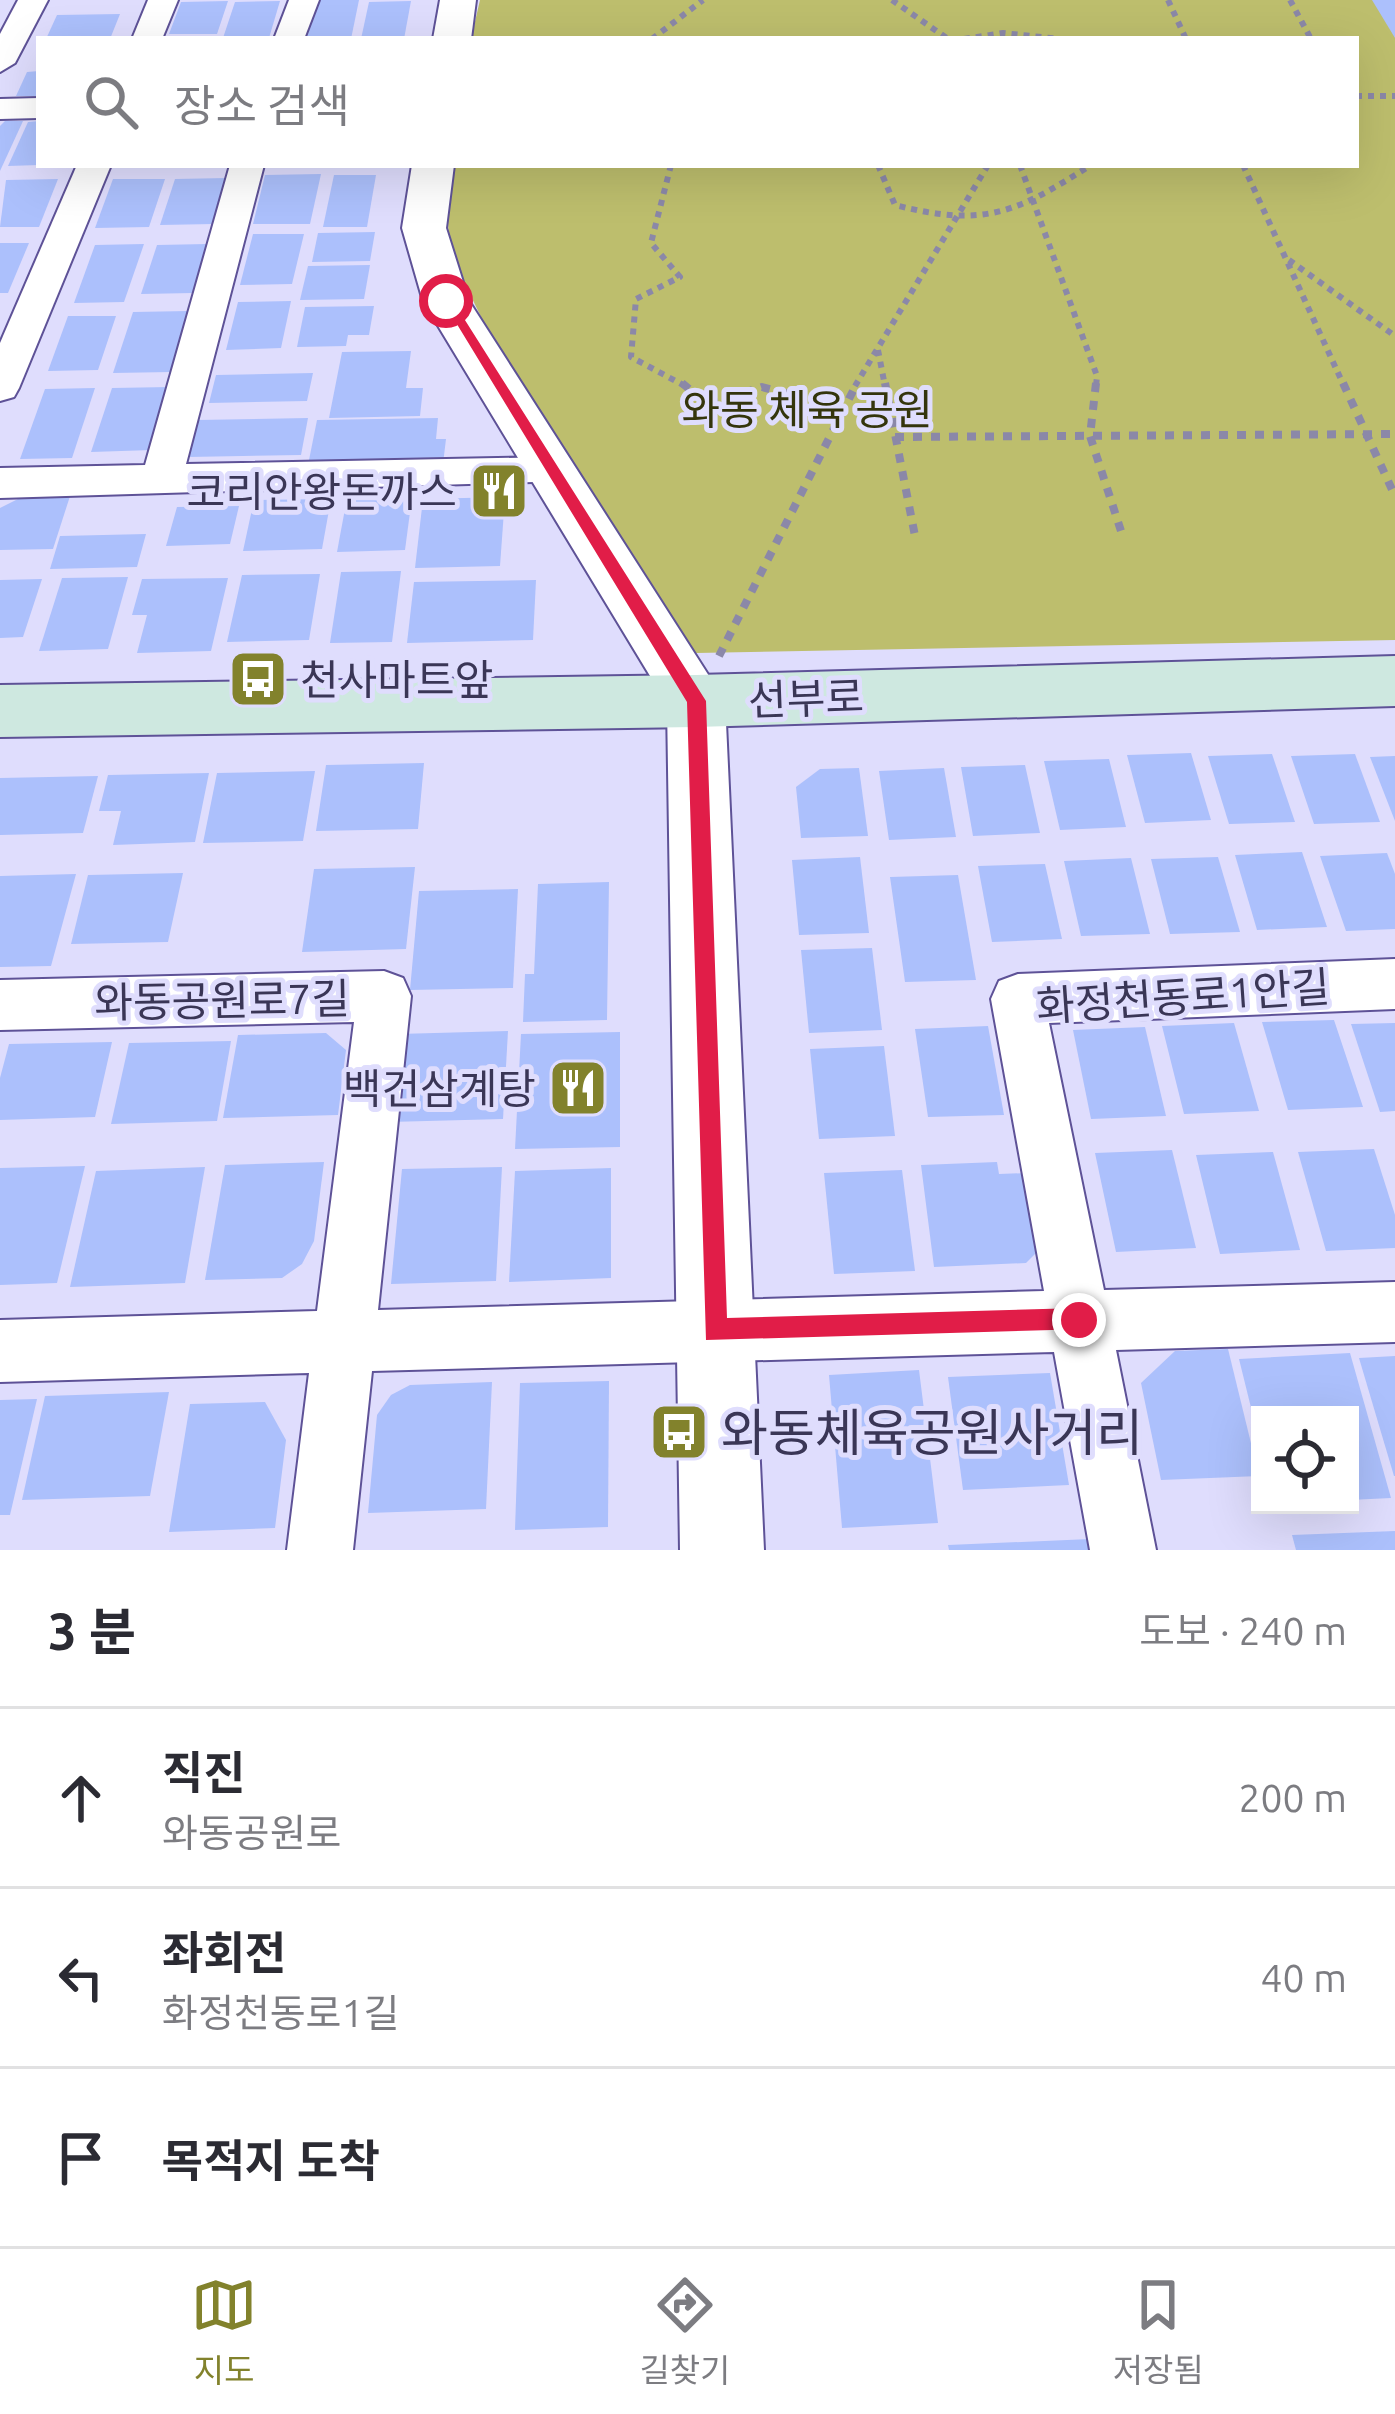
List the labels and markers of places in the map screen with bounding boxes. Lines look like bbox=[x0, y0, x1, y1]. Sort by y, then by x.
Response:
restaurant icon: 코리안왕돈까스 bbox=[468, 460, 530, 522]
place label: 코리안왕돈까스 bbox=[187, 468, 457, 515]
bus stop icon: 천사마트앞 bbox=[227, 648, 289, 710]
place label: 천사마트앞 bbox=[300, 656, 493, 703]
restaurant icon: 백건삼계탕 bbox=[547, 1057, 609, 1119]
place label: 백건삼계탕 bbox=[343, 1065, 536, 1112]
bus stop icon: 와동체육공원사거리 bbox=[648, 1401, 710, 1463]
place label: 와동체육공원사거리 bbox=[721, 1403, 1143, 1461]

